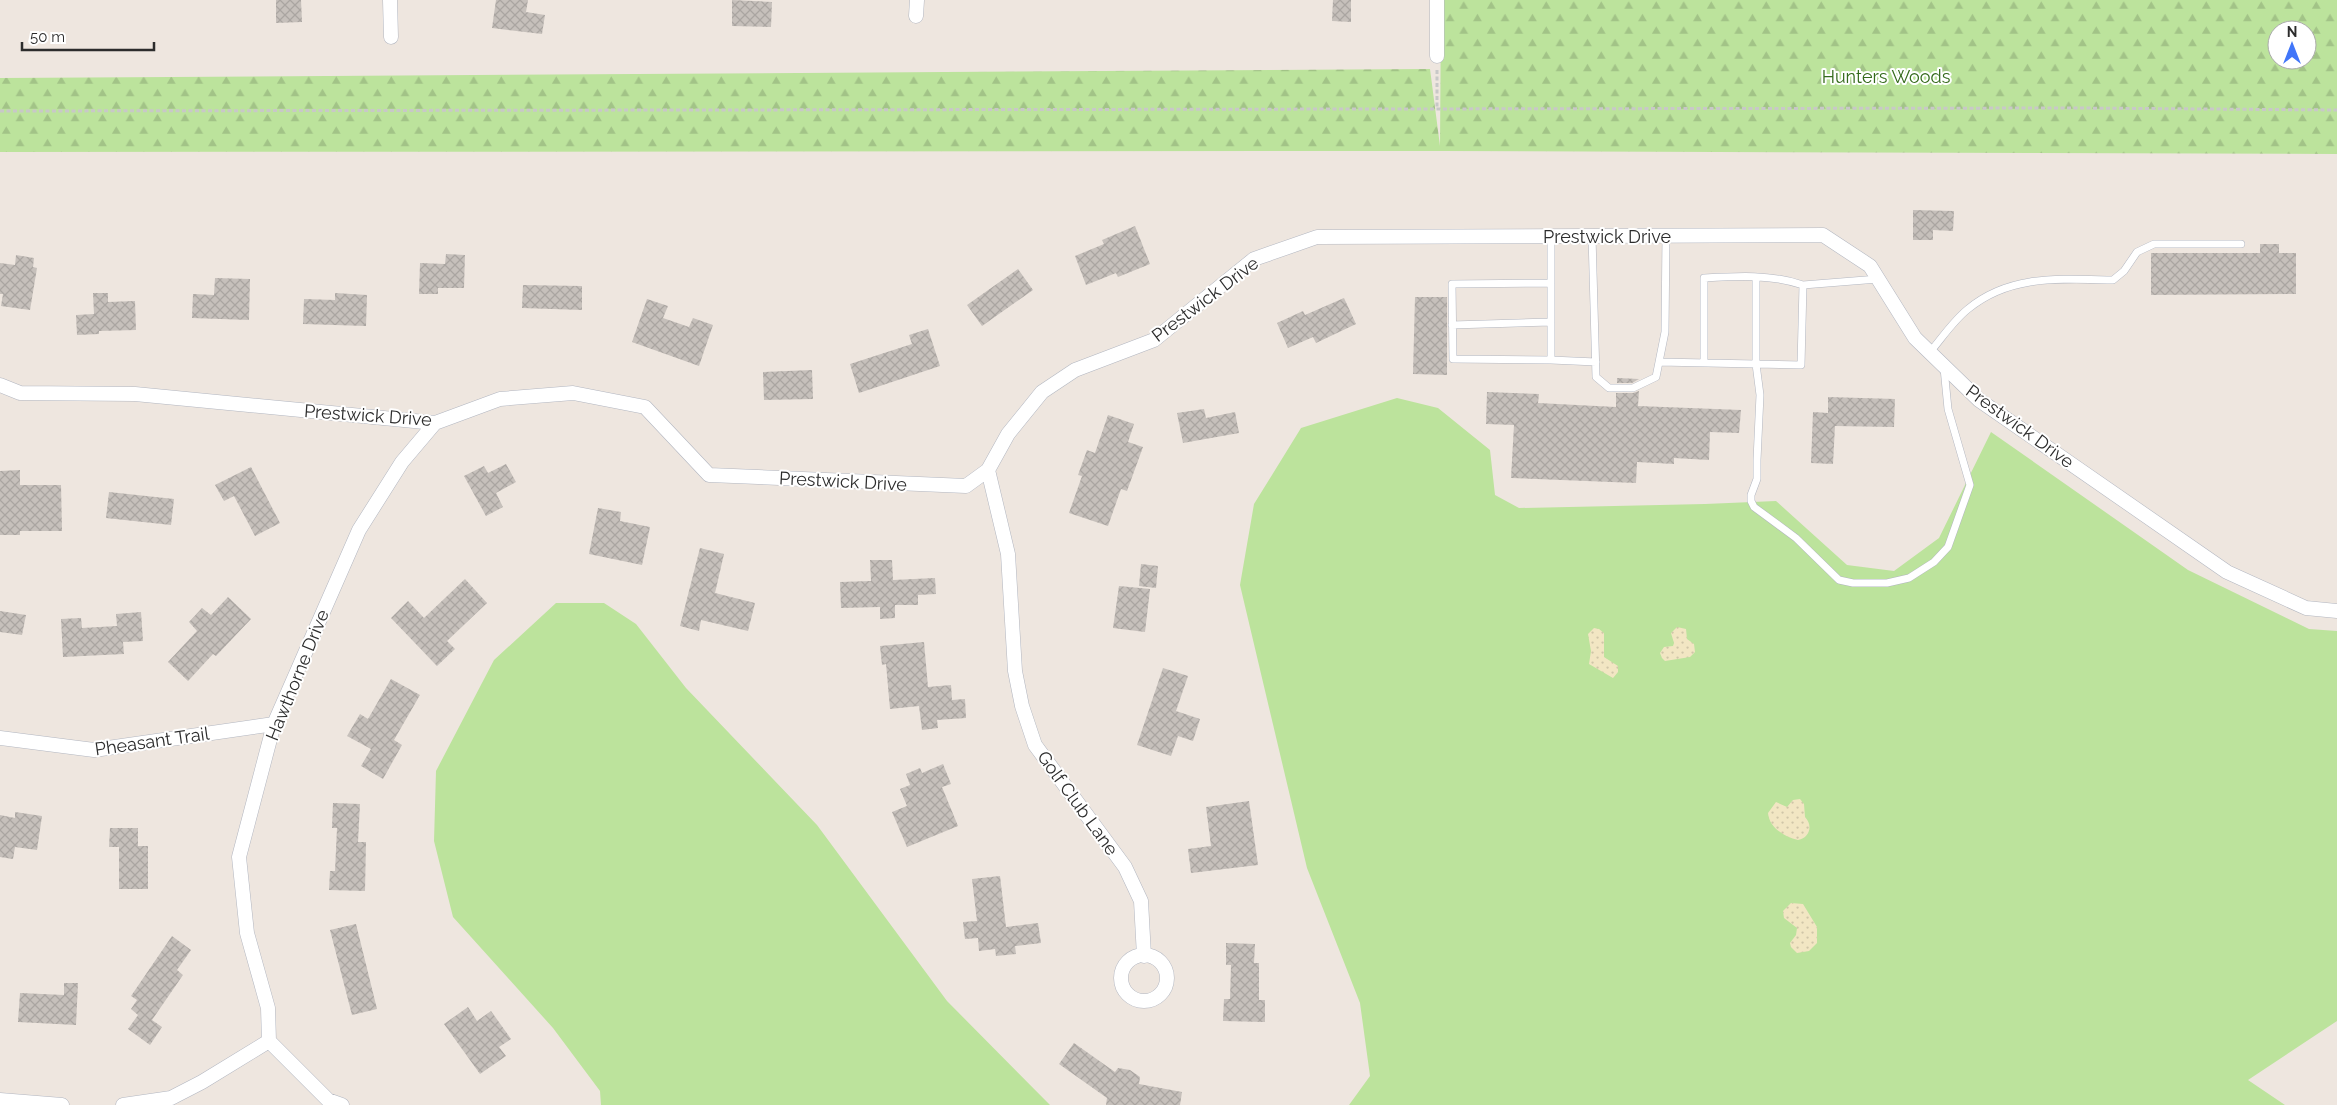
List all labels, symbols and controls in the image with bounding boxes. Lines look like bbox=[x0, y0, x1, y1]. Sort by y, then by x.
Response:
scale bar bbox=[22, 20, 155, 52]
north arrow bbox=[2267, 20, 2317, 70]
text: N bbox=[2287, 24, 2297, 40]
text: 50 m bbox=[30, 28, 65, 46]
park label: Hunters Woods bbox=[1822, 66, 1951, 87]
street label: Prestwick Drive bbox=[1543, 226, 1671, 247]
street label: Prestwick Drive bbox=[1148, 252, 1263, 346]
street label: Prestwick Drive bbox=[1962, 380, 2078, 472]
street label: Prestwick Drive bbox=[303, 400, 433, 430]
street label: Prestwick Drive bbox=[779, 467, 908, 495]
street label: Hawthorne Drive bbox=[261, 606, 333, 744]
street label: Pheasant Trail bbox=[93, 723, 211, 759]
street label: Golf Club Lane bbox=[1033, 747, 1123, 860]

